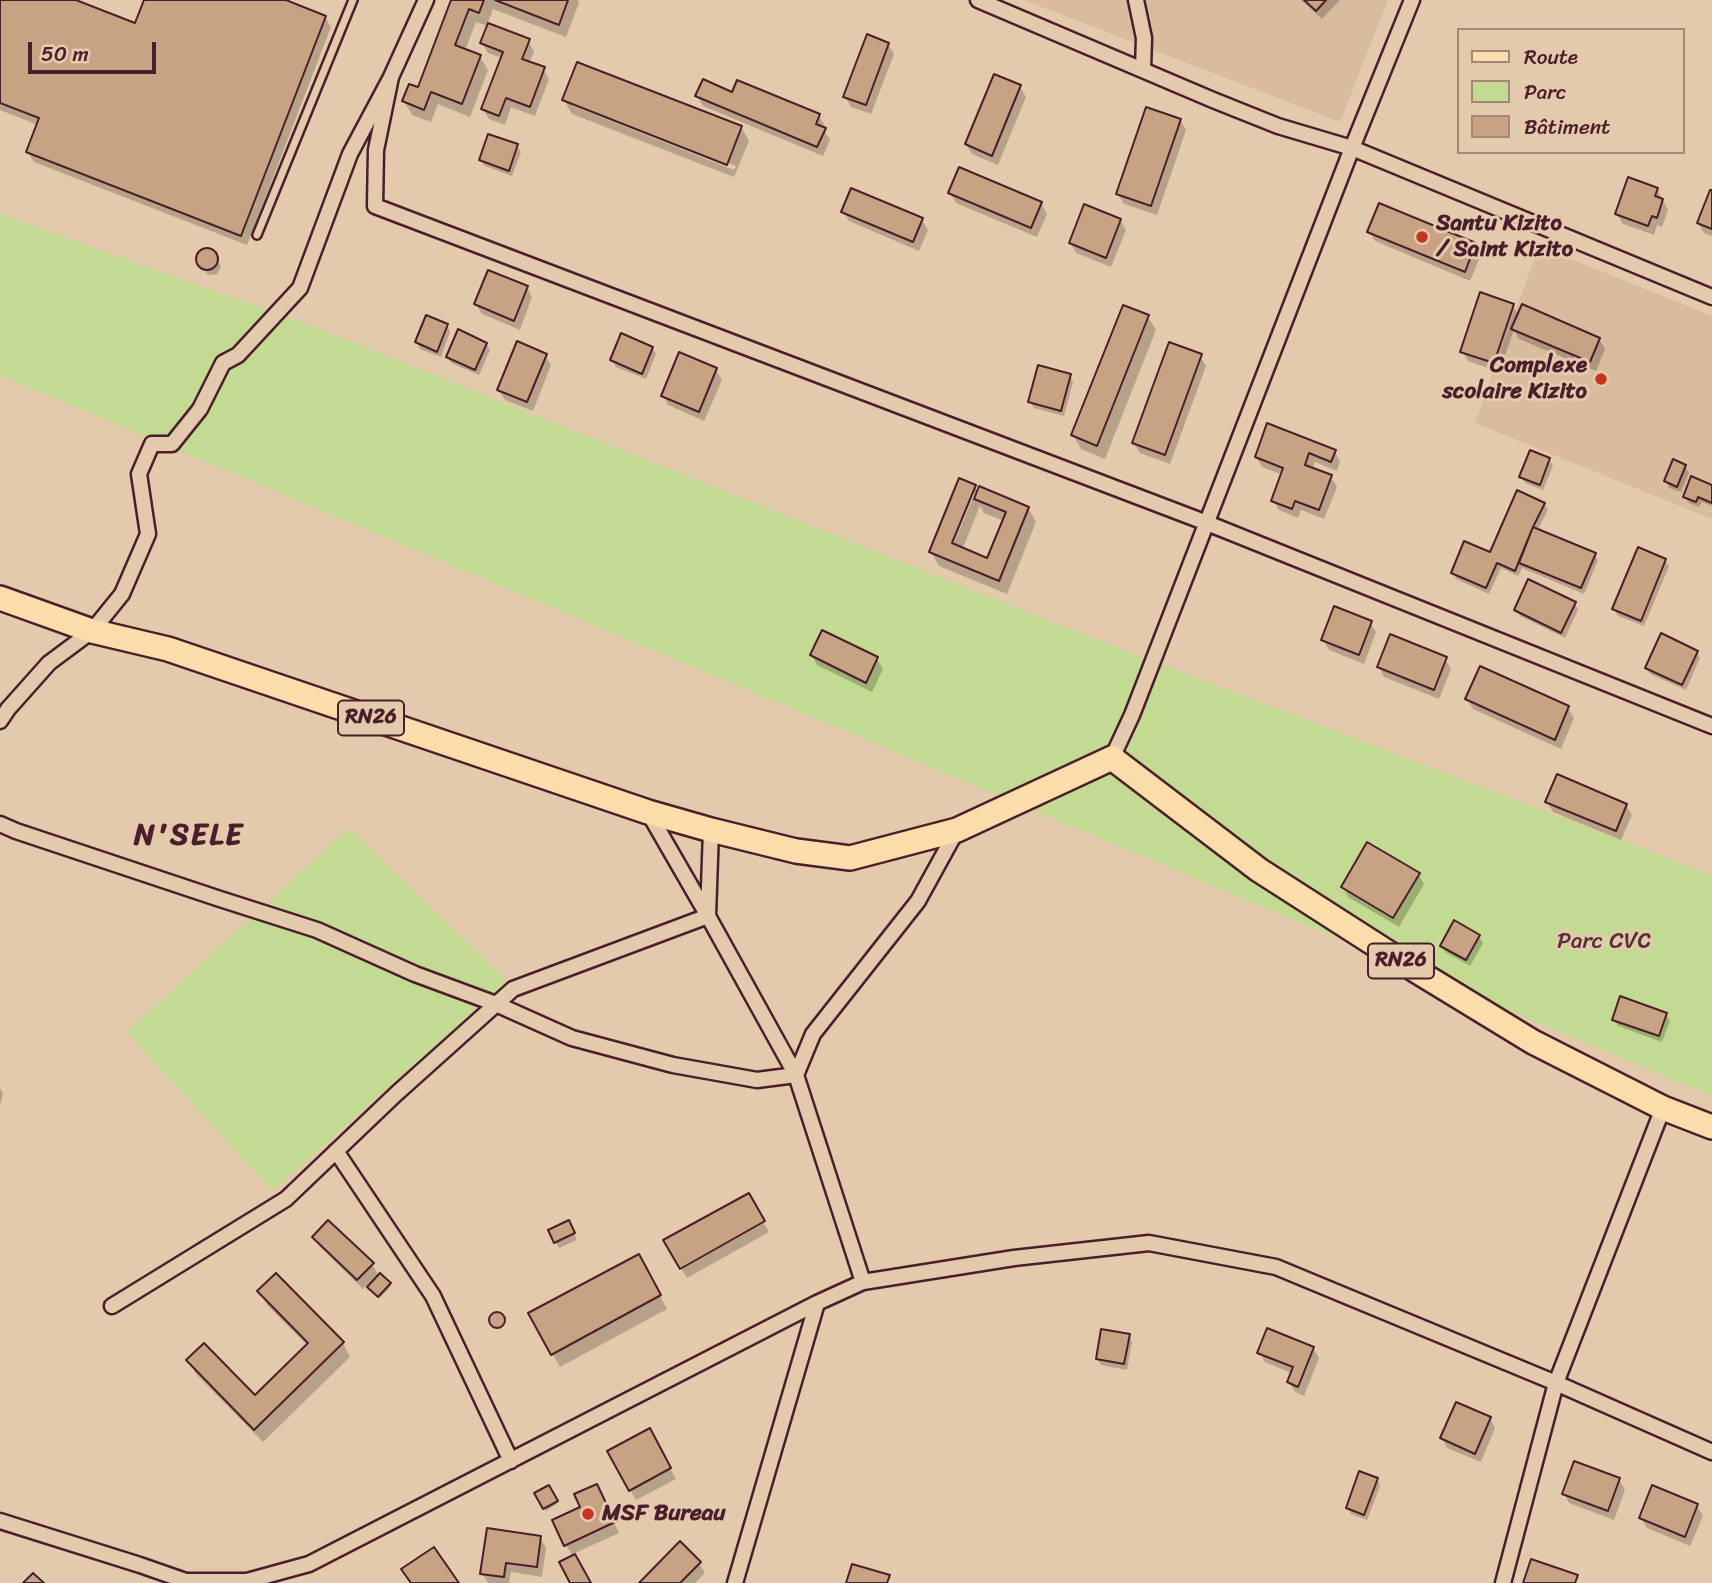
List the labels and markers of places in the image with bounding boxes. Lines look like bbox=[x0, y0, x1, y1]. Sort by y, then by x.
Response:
place label: Santu Kizito / Saint Kizito bbox=[1436, 210, 1573, 264]
marker: Santu Kizito / Saint Kizito bbox=[1414, 229, 1430, 245]
place label: Complexe scolaire Kizito bbox=[1443, 352, 1587, 406]
marker: Complexe scolaire Kizito bbox=[1593, 371, 1609, 387]
place label: MSF Bureau bbox=[602, 1500, 726, 1528]
marker: MSF Bureau bbox=[580, 1506, 596, 1522]

